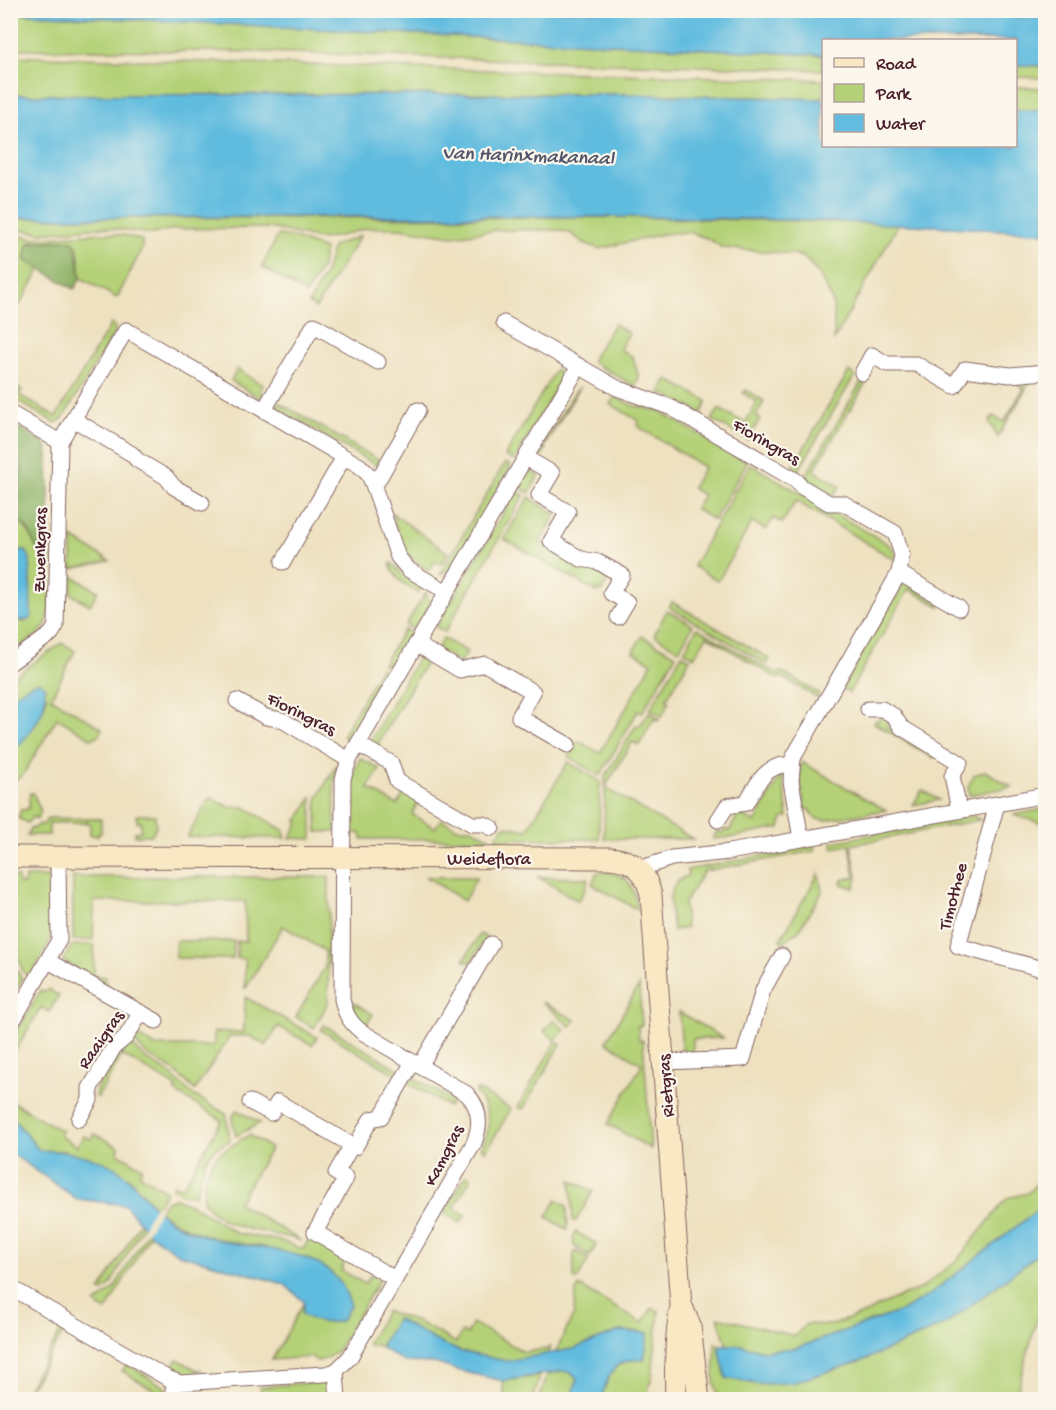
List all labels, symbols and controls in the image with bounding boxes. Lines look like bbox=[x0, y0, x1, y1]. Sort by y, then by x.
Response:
legend bbox=[822, 39, 1017, 147]
text: Road bbox=[876, 55, 917, 76]
text: Park bbox=[875, 85, 912, 106]
text: Water bbox=[876, 115, 926, 136]
water label: Van Harinxmakanaal bbox=[442, 143, 616, 172]
street label: Fioringras bbox=[727, 415, 804, 472]
street label: Zwenkgras bbox=[30, 506, 53, 593]
street label: Fioringras bbox=[262, 688, 340, 742]
street label: Weideflora bbox=[447, 850, 532, 871]
street label: Timothee bbox=[935, 860, 974, 933]
street label: Raaigras bbox=[74, 1006, 131, 1074]
street label: Rietgras bbox=[655, 1052, 680, 1118]
street label: Kamgras bbox=[421, 1121, 470, 1190]

